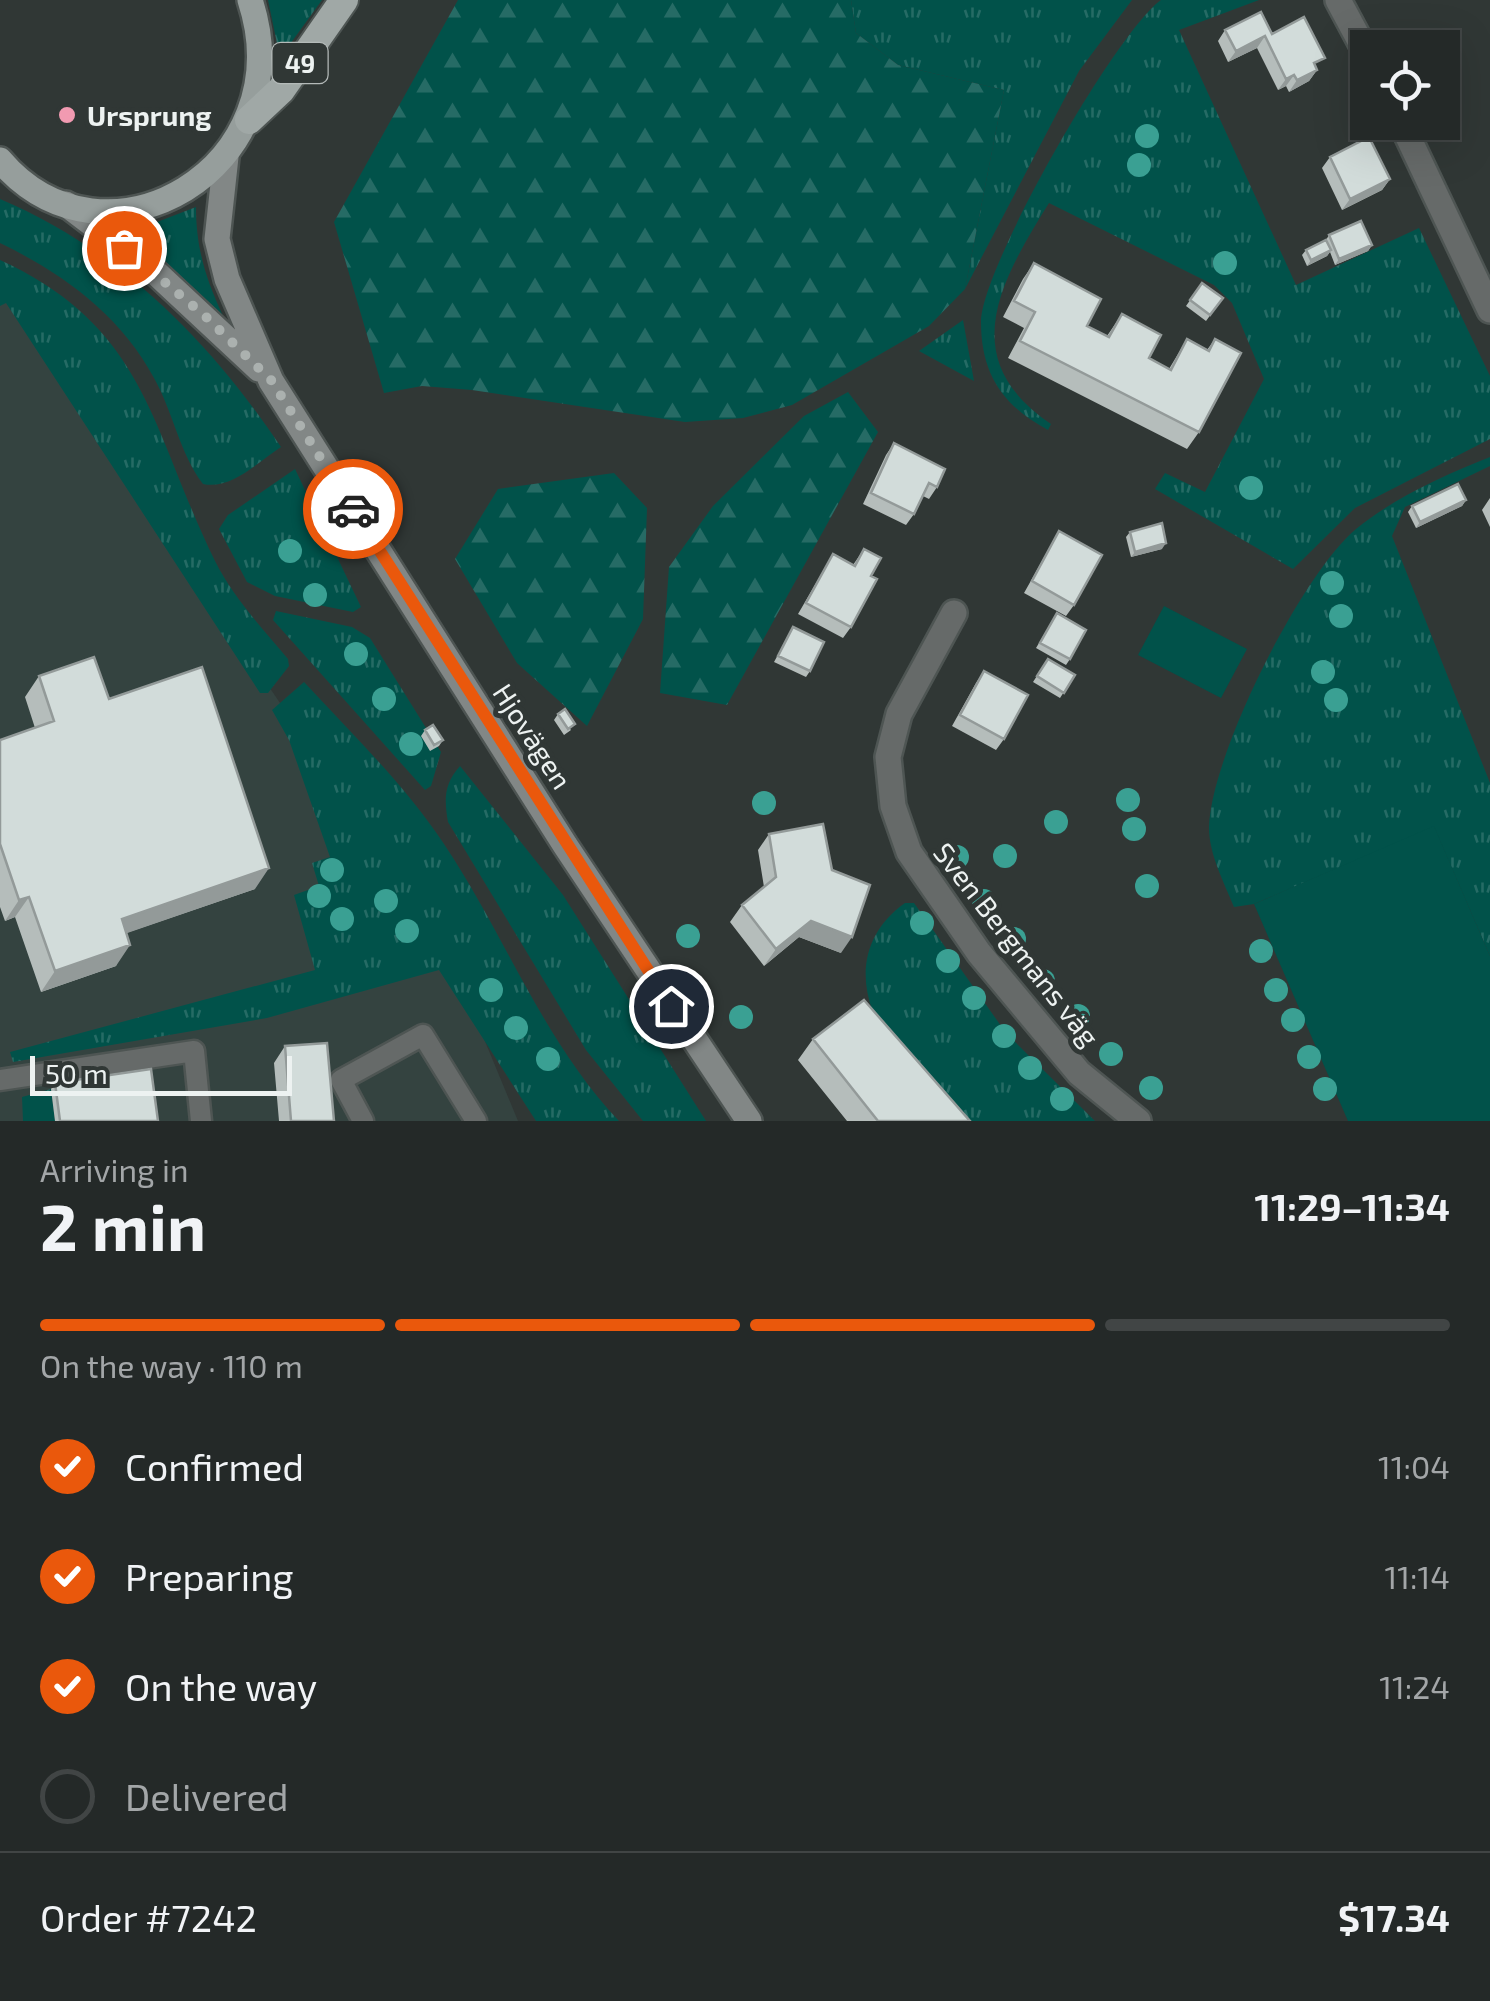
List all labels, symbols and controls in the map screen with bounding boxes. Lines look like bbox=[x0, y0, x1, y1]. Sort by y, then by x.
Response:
map controls bbox=[1350, 30, 1460, 140]
button: locate bbox=[1350, 30, 1460, 140]
road number: 49 bbox=[272, 43, 328, 83]
place label: Ursprung bbox=[87, 98, 212, 132]
marker: Ursprung bbox=[56, 104, 78, 126]
pin bbox=[82, 206, 167, 291]
icon: bag bbox=[97, 221, 152, 276]
courier bbox=[303, 459, 403, 559]
icon: car bbox=[326, 482, 381, 537]
street label: Hjovägen bbox=[487, 677, 579, 795]
street label: Sven Bergmans väg bbox=[927, 836, 1107, 1053]
pin bbox=[629, 964, 714, 1049]
icon: home bbox=[644, 979, 699, 1034]
scale bar bbox=[30, 1051, 292, 1096]
text: 50 m bbox=[45, 1056, 108, 1090]
text: Arriving in bbox=[40, 1150, 189, 1188]
text: 11:29–11:34 bbox=[1254, 1183, 1450, 1229]
text: 2 min bbox=[40, 1186, 206, 1264]
text: On the way · 110 m bbox=[40, 1346, 303, 1384]
icon: check bbox=[40, 1439, 95, 1494]
text: Confirmed bbox=[125, 1443, 304, 1489]
text: 11:04 bbox=[1378, 1447, 1450, 1485]
icon: check bbox=[40, 1549, 95, 1604]
text: Preparing bbox=[125, 1553, 293, 1599]
text: 11:14 bbox=[1385, 1557, 1450, 1595]
icon: check bbox=[40, 1659, 95, 1714]
text: On the way bbox=[125, 1663, 317, 1709]
text: 11:24 bbox=[1379, 1667, 1450, 1705]
text: Delivered bbox=[125, 1773, 289, 1819]
text: Order #7242 bbox=[40, 1894, 257, 1940]
text: $17.34 bbox=[1338, 1894, 1450, 1940]

